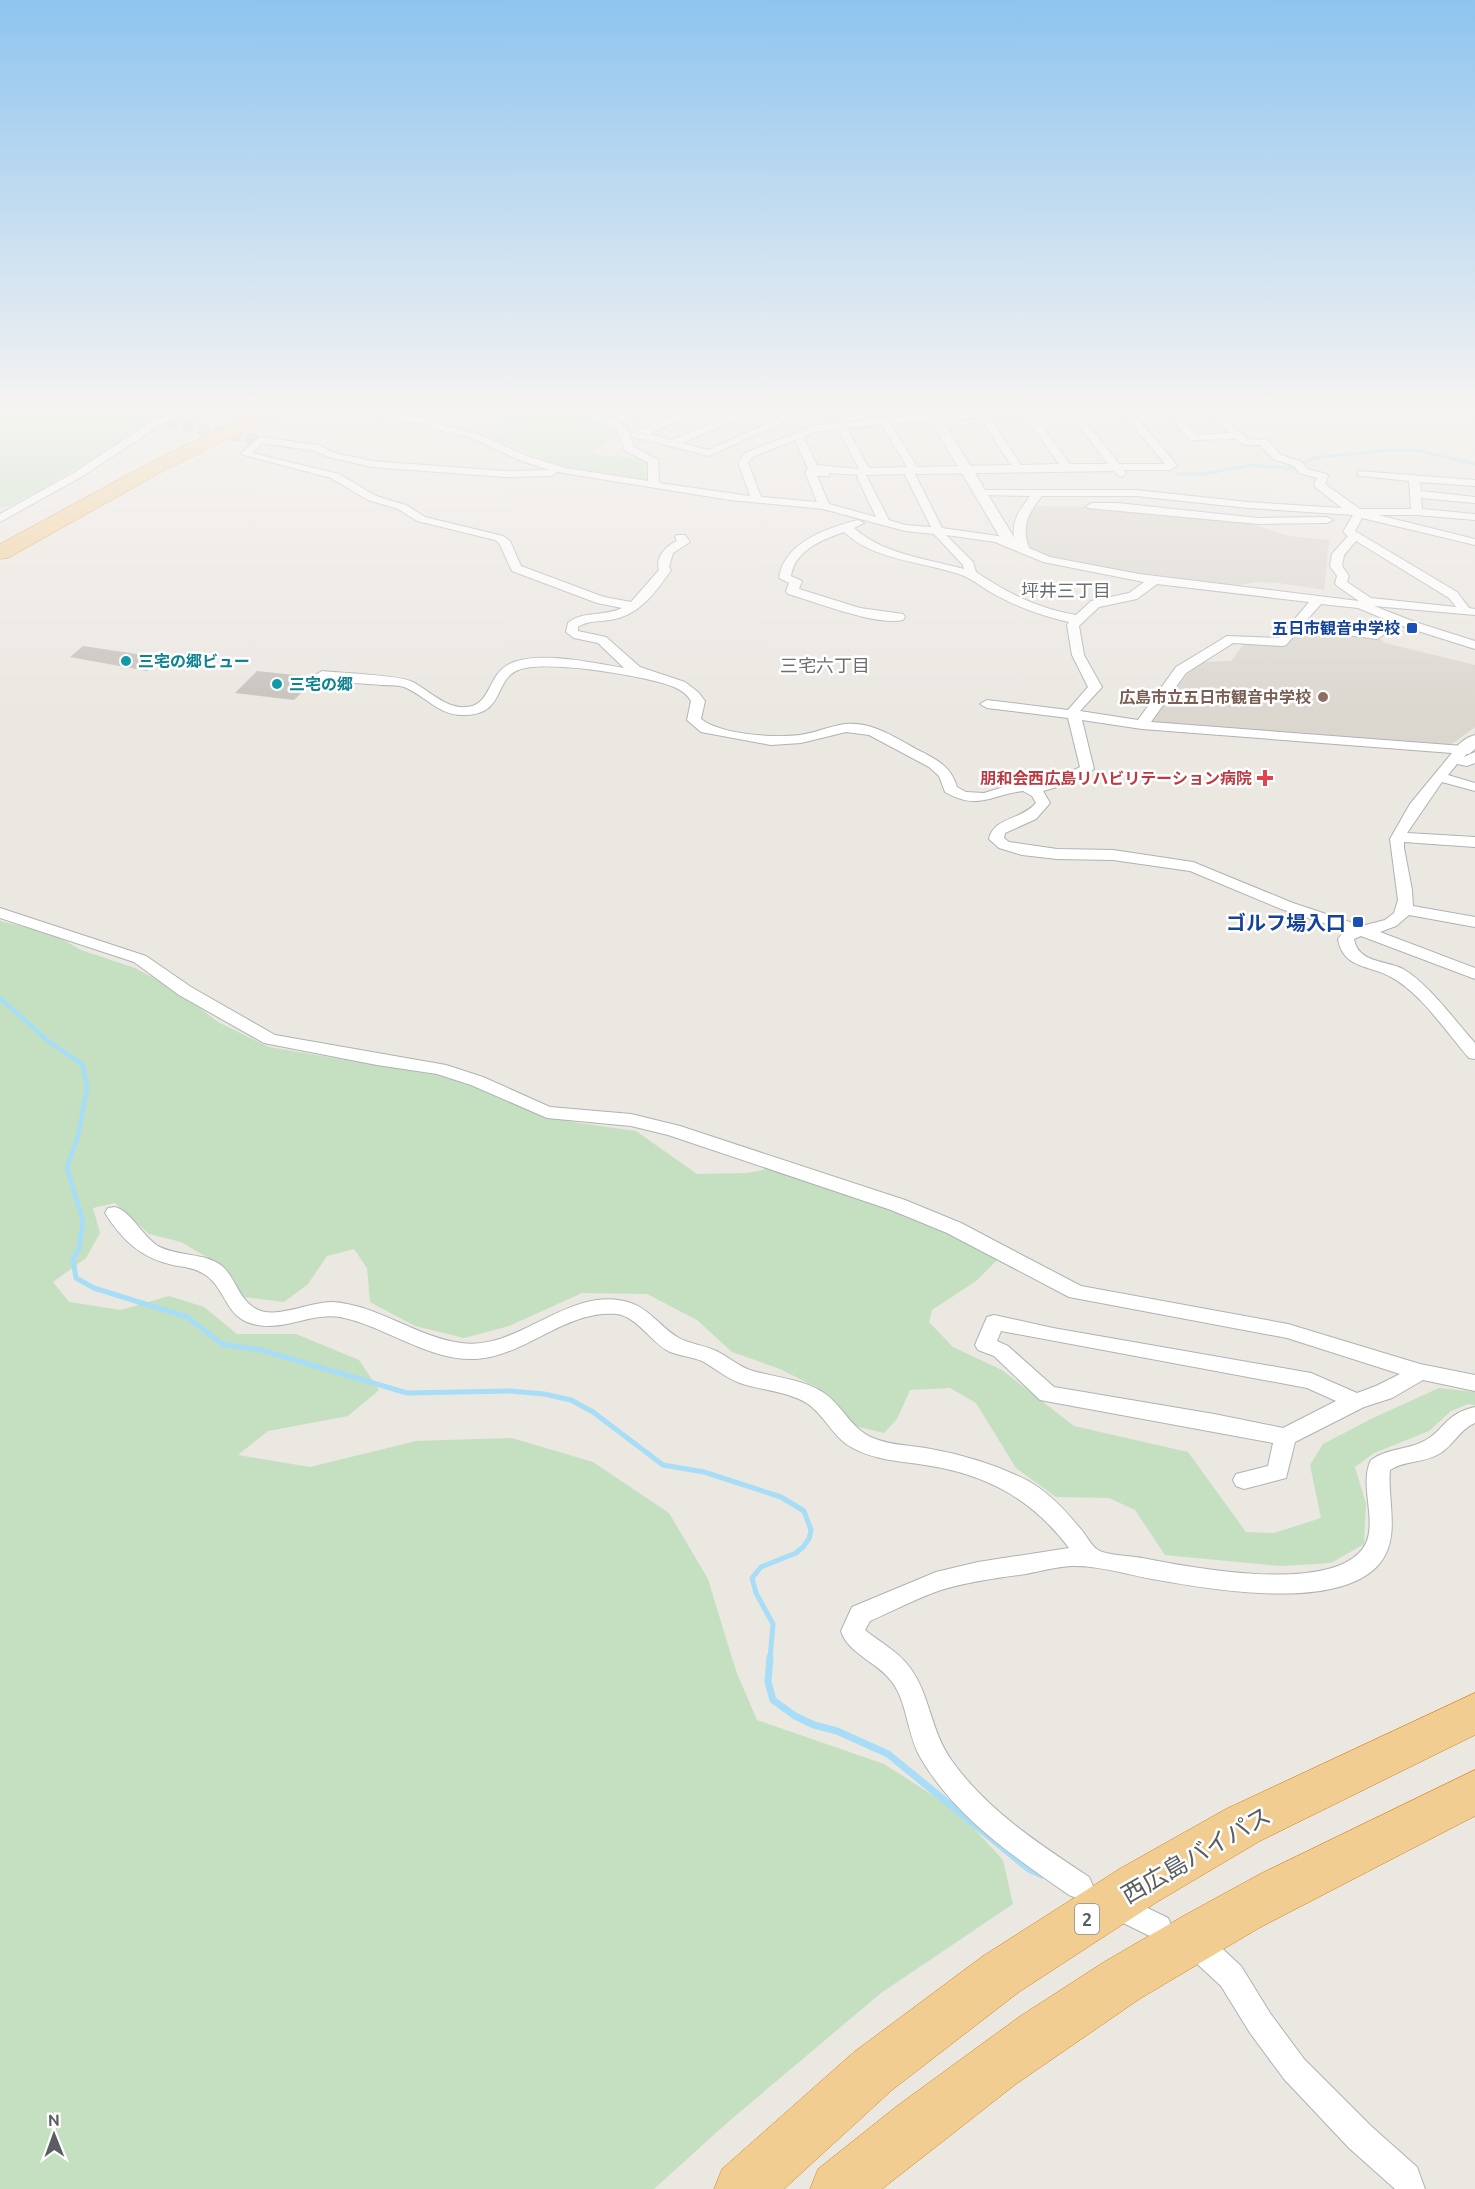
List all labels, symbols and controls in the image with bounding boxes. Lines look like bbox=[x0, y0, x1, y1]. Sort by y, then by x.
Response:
district label: 坪井三丁目 bbox=[1021, 580, 1111, 600]
place label: 五日市観音中学校 bbox=[1272, 619, 1400, 637]
marker: 五日市観音中学校 bbox=[1405, 621, 1419, 635]
place label: 三宅の郷ビュー bbox=[138, 652, 250, 670]
marker: 三宅の郷ビュー bbox=[119, 654, 133, 668]
district label: 三宅六丁目 bbox=[780, 655, 870, 675]
place label: 三宅の郷 bbox=[289, 675, 353, 693]
marker: 三宅の郷 bbox=[270, 677, 284, 691]
place label: 広島市立五日市観音中学校 bbox=[1119, 688, 1311, 706]
marker: 広島市立五日市観音中学校 bbox=[1316, 690, 1330, 704]
place label: 朋和会西広島リハビリテーション病院 bbox=[980, 769, 1252, 787]
marker: 朋和会西広島リハビリテーション病院 bbox=[1256, 769, 1274, 787]
place label: ゴルフ場入口 bbox=[1226, 911, 1346, 934]
marker: ゴルフ場入口 bbox=[1351, 915, 1365, 929]
street label: 西広島バイパス bbox=[1117, 1801, 1275, 1909]
road number: 2 bbox=[1075, 1904, 1099, 1934]
north arrow bbox=[24, 2105, 84, 2165]
text: N bbox=[48, 2111, 60, 2129]

